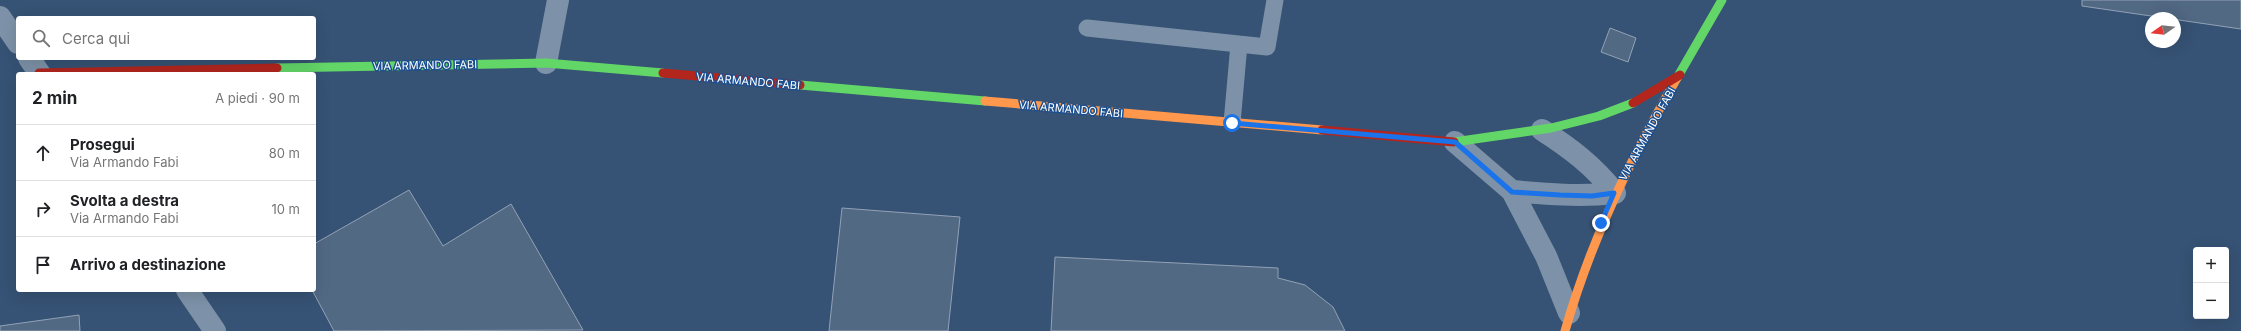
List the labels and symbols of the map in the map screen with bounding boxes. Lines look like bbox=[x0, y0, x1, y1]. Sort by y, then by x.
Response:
north arrow bbox=[2145, 12, 2181, 48]
street label: VIA ARMANDO FABI bbox=[373, 57, 477, 73]
street label: VIA ARMANDO FABI bbox=[695, 69, 801, 93]
street label: VIA ARMANDO FABI bbox=[1616, 85, 1678, 183]
street label: VIA ARMANDO FABI bbox=[1018, 97, 1124, 121]
route start bbox=[1223, 114, 1241, 132]
route end bbox=[1592, 214, 1610, 232]

